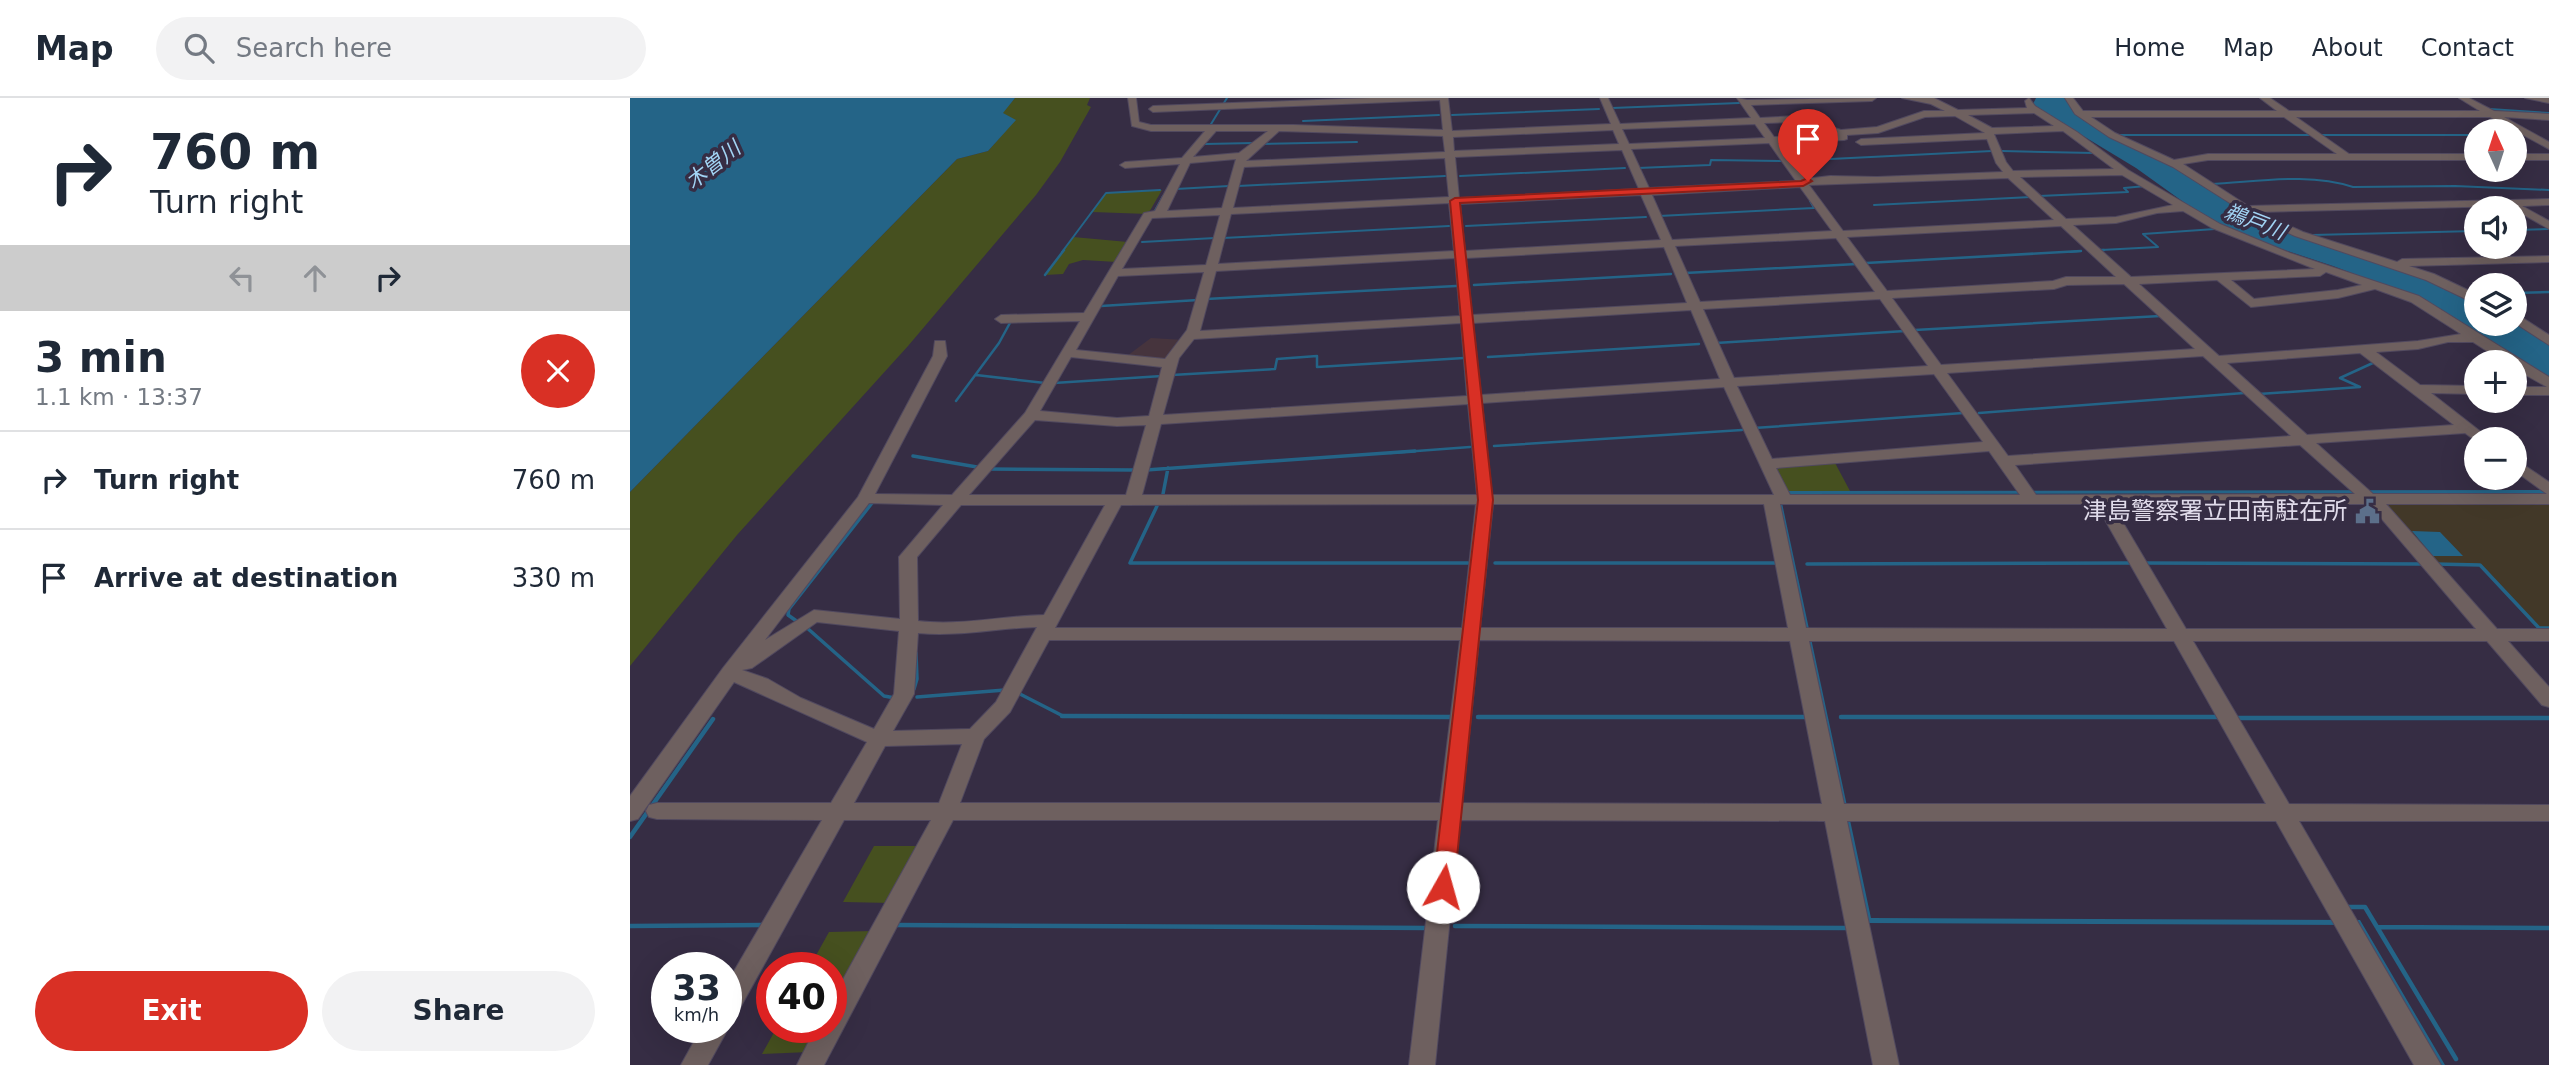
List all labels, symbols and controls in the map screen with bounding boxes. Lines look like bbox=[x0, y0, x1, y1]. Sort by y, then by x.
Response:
search box bbox=[156, 17, 646, 80]
text: Map bbox=[35, 29, 114, 68]
icon: search bbox=[180, 29, 218, 67]
text: Search here bbox=[236, 33, 392, 63]
text: Home bbox=[2114, 34, 2185, 62]
text: Map bbox=[2223, 34, 2274, 62]
text: About bbox=[2312, 34, 2383, 62]
text: Contact bbox=[2421, 34, 2514, 62]
pin bbox=[1778, 109, 1838, 181]
north arrow bbox=[2464, 119, 2527, 182]
map controls bbox=[2464, 119, 2527, 490]
icon: arrive bbox=[1789, 120, 1827, 158]
text: 760 m bbox=[150, 124, 320, 181]
icon: right bbox=[35, 126, 126, 217]
water label: 木曽川 bbox=[681, 135, 747, 194]
text: Turn right bbox=[150, 183, 303, 221]
button: sound bbox=[2464, 196, 2527, 259]
water label: 鵜戸川 bbox=[2221, 200, 2291, 245]
icon: left bbox=[223, 259, 261, 297]
icon: ahead bbox=[296, 259, 334, 297]
icon: right bbox=[369, 259, 407, 297]
button: layers bbox=[2464, 273, 2527, 336]
text: 3 min bbox=[35, 333, 167, 382]
button: close bbox=[521, 334, 595, 408]
button: + bbox=[2464, 350, 2527, 413]
text: 1.1 km · 13:37 bbox=[35, 384, 203, 410]
button: − bbox=[2464, 427, 2527, 490]
icon: right bbox=[35, 461, 73, 499]
text: Turn right bbox=[94, 465, 239, 495]
text: 760 m bbox=[512, 465, 595, 495]
place label: 津島警察署立田南駐在所 bbox=[2083, 497, 2347, 525]
public building icon: 津島警察署立田南駐在所 bbox=[2353, 497, 2381, 525]
icon: arrive bbox=[35, 559, 73, 597]
text: Arrive at destination bbox=[94, 563, 398, 593]
text: 330 m bbox=[512, 563, 595, 593]
position arrow bbox=[1406, 850, 1480, 924]
speed limit sign: 40 bbox=[756, 952, 847, 1043]
text: 33 bbox=[672, 968, 721, 1008]
button: Exit bbox=[35, 971, 308, 1051]
button: Share bbox=[322, 971, 595, 1051]
text: km/h bbox=[674, 1004, 719, 1025]

